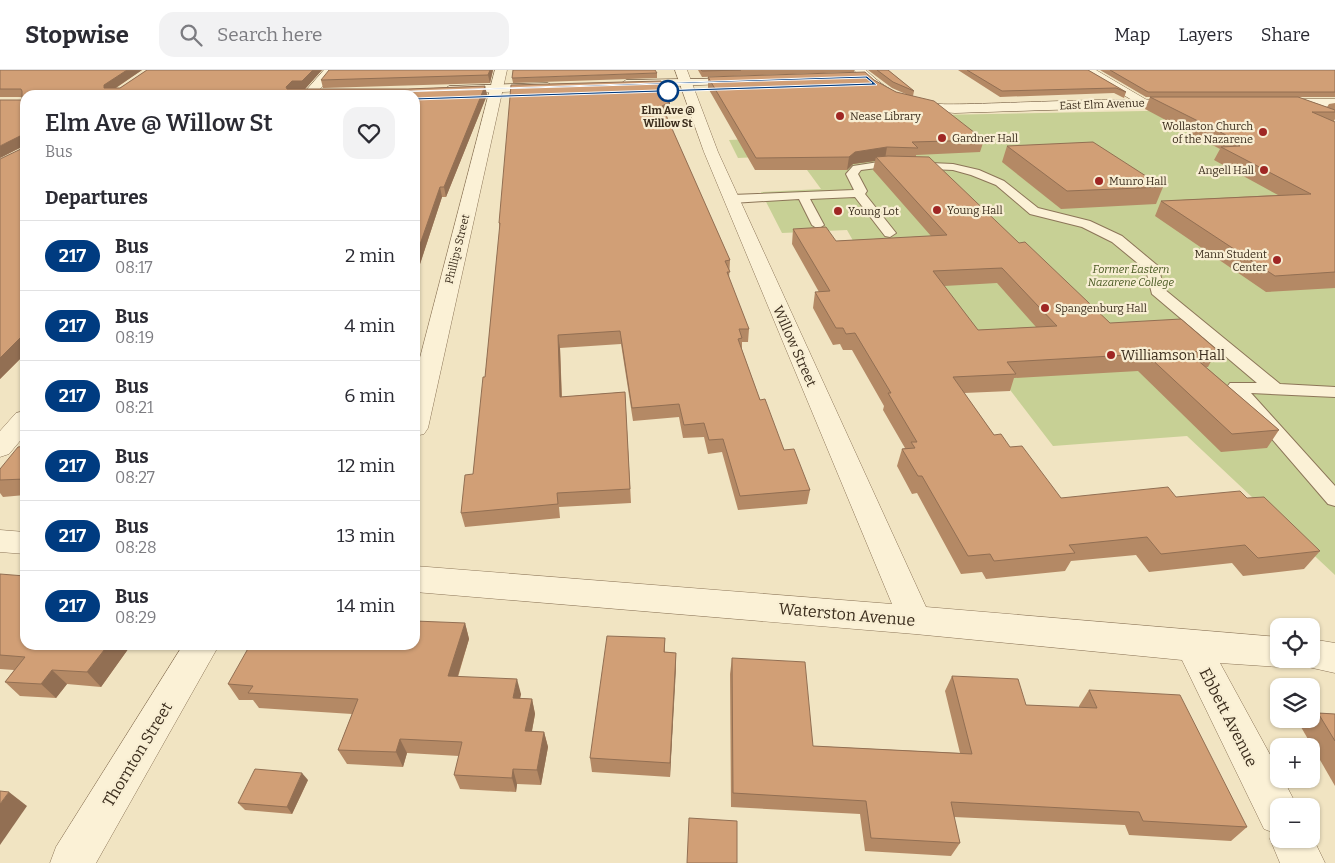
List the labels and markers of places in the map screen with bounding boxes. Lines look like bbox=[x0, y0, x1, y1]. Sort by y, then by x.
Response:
marker: Elm Ave @ Willow St bbox=[657, 80, 679, 102]
place label: Elm Ave @ Willow St bbox=[641, 104, 695, 130]
marker: Nease Library bbox=[834, 110, 846, 122]
place label: Nease Library bbox=[850, 110, 921, 123]
place label: Wollaston Church of the Nazarene bbox=[1162, 120, 1253, 146]
marker: Wollaston Church of the Nazarene bbox=[1257, 126, 1269, 138]
marker: Gardner Hall bbox=[936, 132, 948, 144]
place label: Gardner Hall bbox=[952, 132, 1018, 145]
place label: Angell Hall bbox=[1198, 164, 1254, 177]
marker: Angell Hall bbox=[1258, 164, 1270, 176]
marker: Munro Hall bbox=[1093, 175, 1105, 187]
place label: Munro Hall bbox=[1109, 175, 1167, 188]
marker: Young Hall bbox=[931, 204, 943, 216]
place label: Young Hall bbox=[947, 204, 1003, 217]
marker: Young Lot bbox=[832, 205, 844, 217]
place label: Young Lot bbox=[848, 205, 899, 218]
place label: Mann Student Center bbox=[1194, 248, 1267, 274]
marker: Mann Student Center bbox=[1271, 254, 1283, 266]
marker: Spangenburg Hall bbox=[1039, 302, 1051, 314]
place label: Spangenburg Hall bbox=[1055, 302, 1147, 315]
place label: Williamson Hall bbox=[1121, 347, 1225, 364]
marker: Williamson Hall bbox=[1105, 349, 1117, 361]

